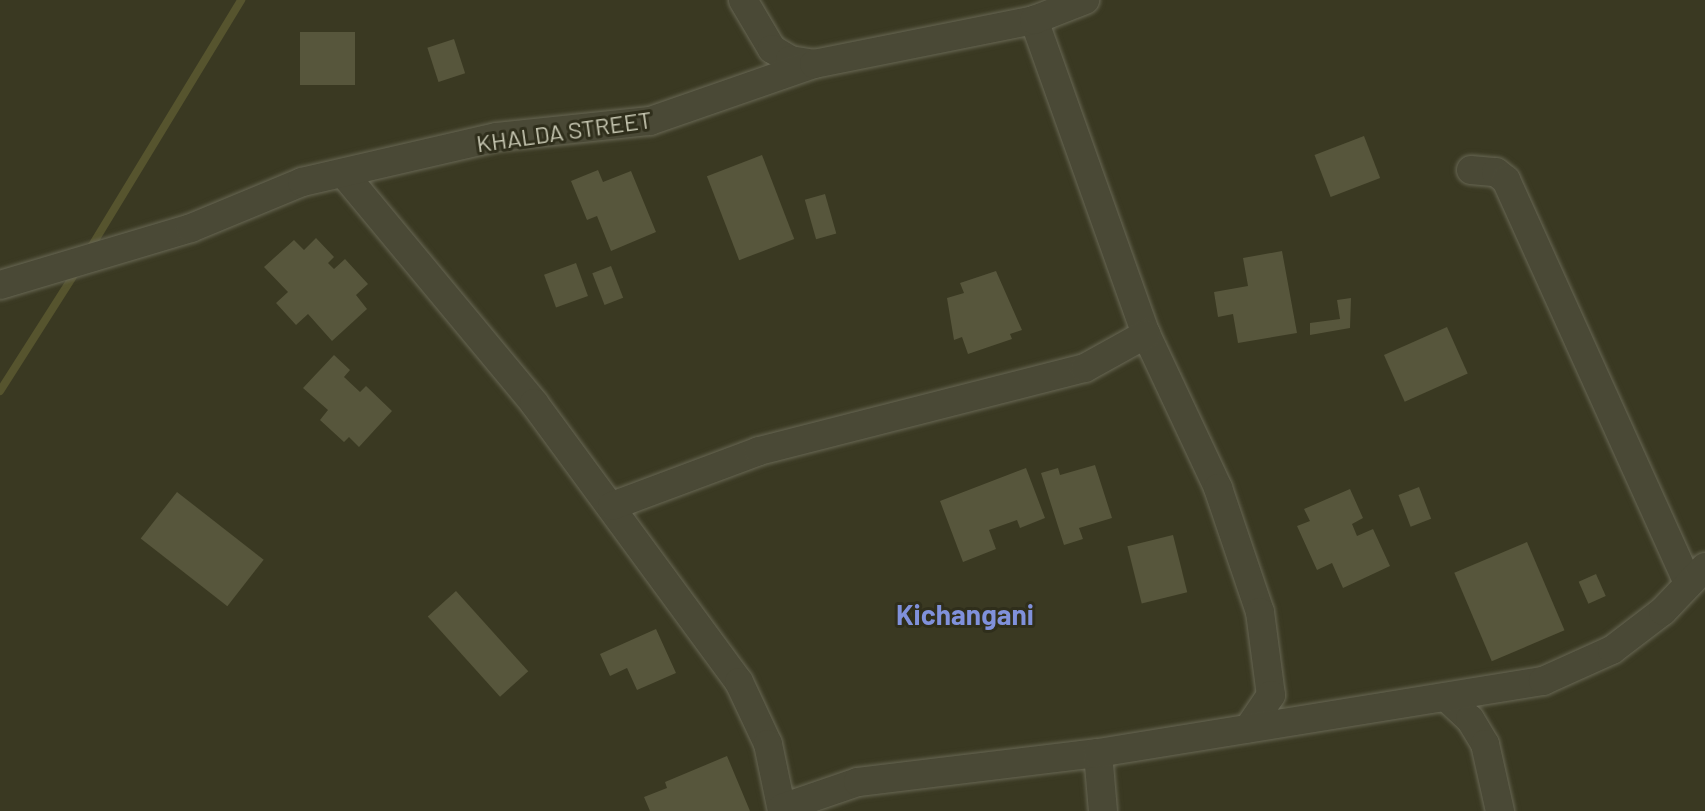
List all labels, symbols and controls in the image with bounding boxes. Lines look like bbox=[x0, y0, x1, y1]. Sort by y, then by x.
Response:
street label: KHALDA STREET bbox=[474, 104, 654, 158]
district label: Kichangani bbox=[896, 597, 1034, 631]

